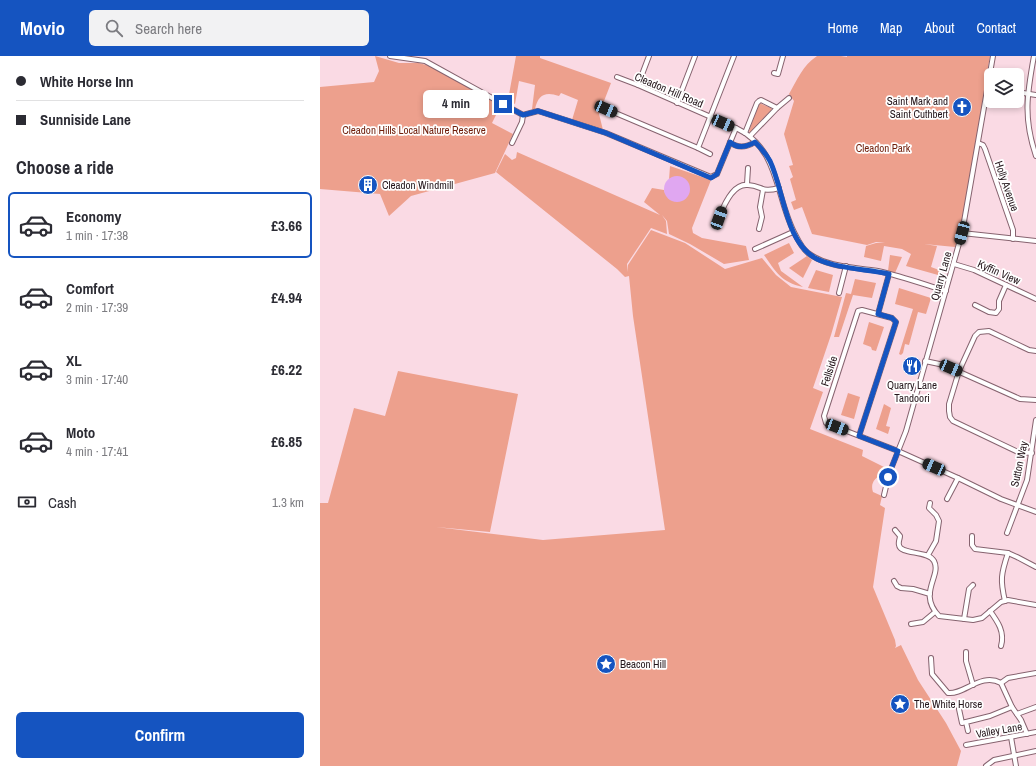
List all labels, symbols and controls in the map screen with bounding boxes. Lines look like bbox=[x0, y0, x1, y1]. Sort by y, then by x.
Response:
search box bbox=[89, 10, 369, 46]
text: Movio bbox=[20, 15, 65, 41]
icon: search bbox=[103, 17, 125, 39]
text: Search here bbox=[135, 18, 202, 39]
text: Home bbox=[827, 19, 858, 37]
text: Map bbox=[880, 19, 902, 37]
text: About bbox=[924, 19, 954, 37]
text: Contact bbox=[976, 19, 1016, 37]
map controls bbox=[984, 68, 1024, 108]
button: layers bbox=[984, 68, 1024, 108]
street label: Cleadon Hill Road bbox=[633, 69, 705, 111]
text: White Horse Inn bbox=[40, 71, 134, 92]
callout: 4 min bbox=[423, 90, 489, 118]
place label: Saint Mark and Saint Cuthbert bbox=[887, 94, 948, 121]
text: 4 min bbox=[442, 95, 470, 112]
route end bbox=[494, 95, 512, 113]
church icon: Saint Mark and Saint Cuthbert bbox=[951, 96, 973, 118]
car bbox=[593, 99, 619, 119]
text: Sunniside Lane bbox=[40, 109, 131, 130]
car bbox=[710, 113, 736, 133]
park label: Cleadon Hills Local Nature Reserve bbox=[342, 123, 486, 137]
park label: Cleadon Park bbox=[856, 141, 911, 155]
text: Choose a ride bbox=[16, 155, 114, 180]
street label: Holly Avenue bbox=[992, 159, 1022, 213]
building icon: Cleadon Windmill bbox=[357, 174, 379, 196]
place label: Cleadon Windmill bbox=[382, 178, 453, 192]
car bbox=[709, 205, 729, 231]
text: Economy bbox=[66, 206, 121, 227]
icon: car bbox=[18, 207, 54, 243]
text: £3.66 bbox=[271, 215, 302, 236]
car bbox=[953, 220, 971, 246]
text: 1 min · 17:38 bbox=[66, 227, 128, 244]
street label: Quarry Lane bbox=[927, 250, 955, 302]
street label: Kyffin View bbox=[975, 256, 1023, 288]
text: Comfort bbox=[66, 278, 114, 299]
icon: car bbox=[18, 279, 54, 315]
text: £4.94 bbox=[271, 287, 302, 308]
text: 2 min · 17:39 bbox=[66, 299, 128, 316]
text: XL bbox=[66, 350, 82, 371]
icon: car bbox=[18, 351, 54, 387]
street label: Fellside bbox=[818, 354, 840, 388]
restaurant icon: Quarry Lane Tandoori bbox=[901, 355, 923, 377]
car bbox=[938, 358, 964, 378]
text: £6.22 bbox=[271, 359, 302, 380]
text: 3 min · 17:40 bbox=[66, 371, 128, 388]
place label: Quarry Lane Tandoori bbox=[887, 378, 937, 405]
car bbox=[824, 417, 850, 437]
text: Moto bbox=[66, 422, 95, 443]
icon: car bbox=[18, 423, 54, 459]
text: £6.85 bbox=[271, 431, 302, 452]
street label: Sutton Way bbox=[1007, 439, 1031, 488]
text: 4 min · 17:41 bbox=[66, 443, 128, 460]
car bbox=[921, 457, 947, 477]
route start bbox=[879, 468, 897, 486]
icon: cash bbox=[16, 491, 38, 513]
text: Cash bbox=[48, 492, 77, 513]
text: 1.3 km bbox=[272, 494, 304, 511]
place icon: Beacon Hill bbox=[595, 653, 617, 675]
place label: Beacon Hill bbox=[620, 657, 666, 671]
place icon: The White Horse bbox=[889, 693, 911, 715]
place label: The White Horse bbox=[914, 697, 982, 711]
button: Confirm bbox=[16, 712, 304, 758]
street label: Valley Lane bbox=[975, 719, 1023, 741]

